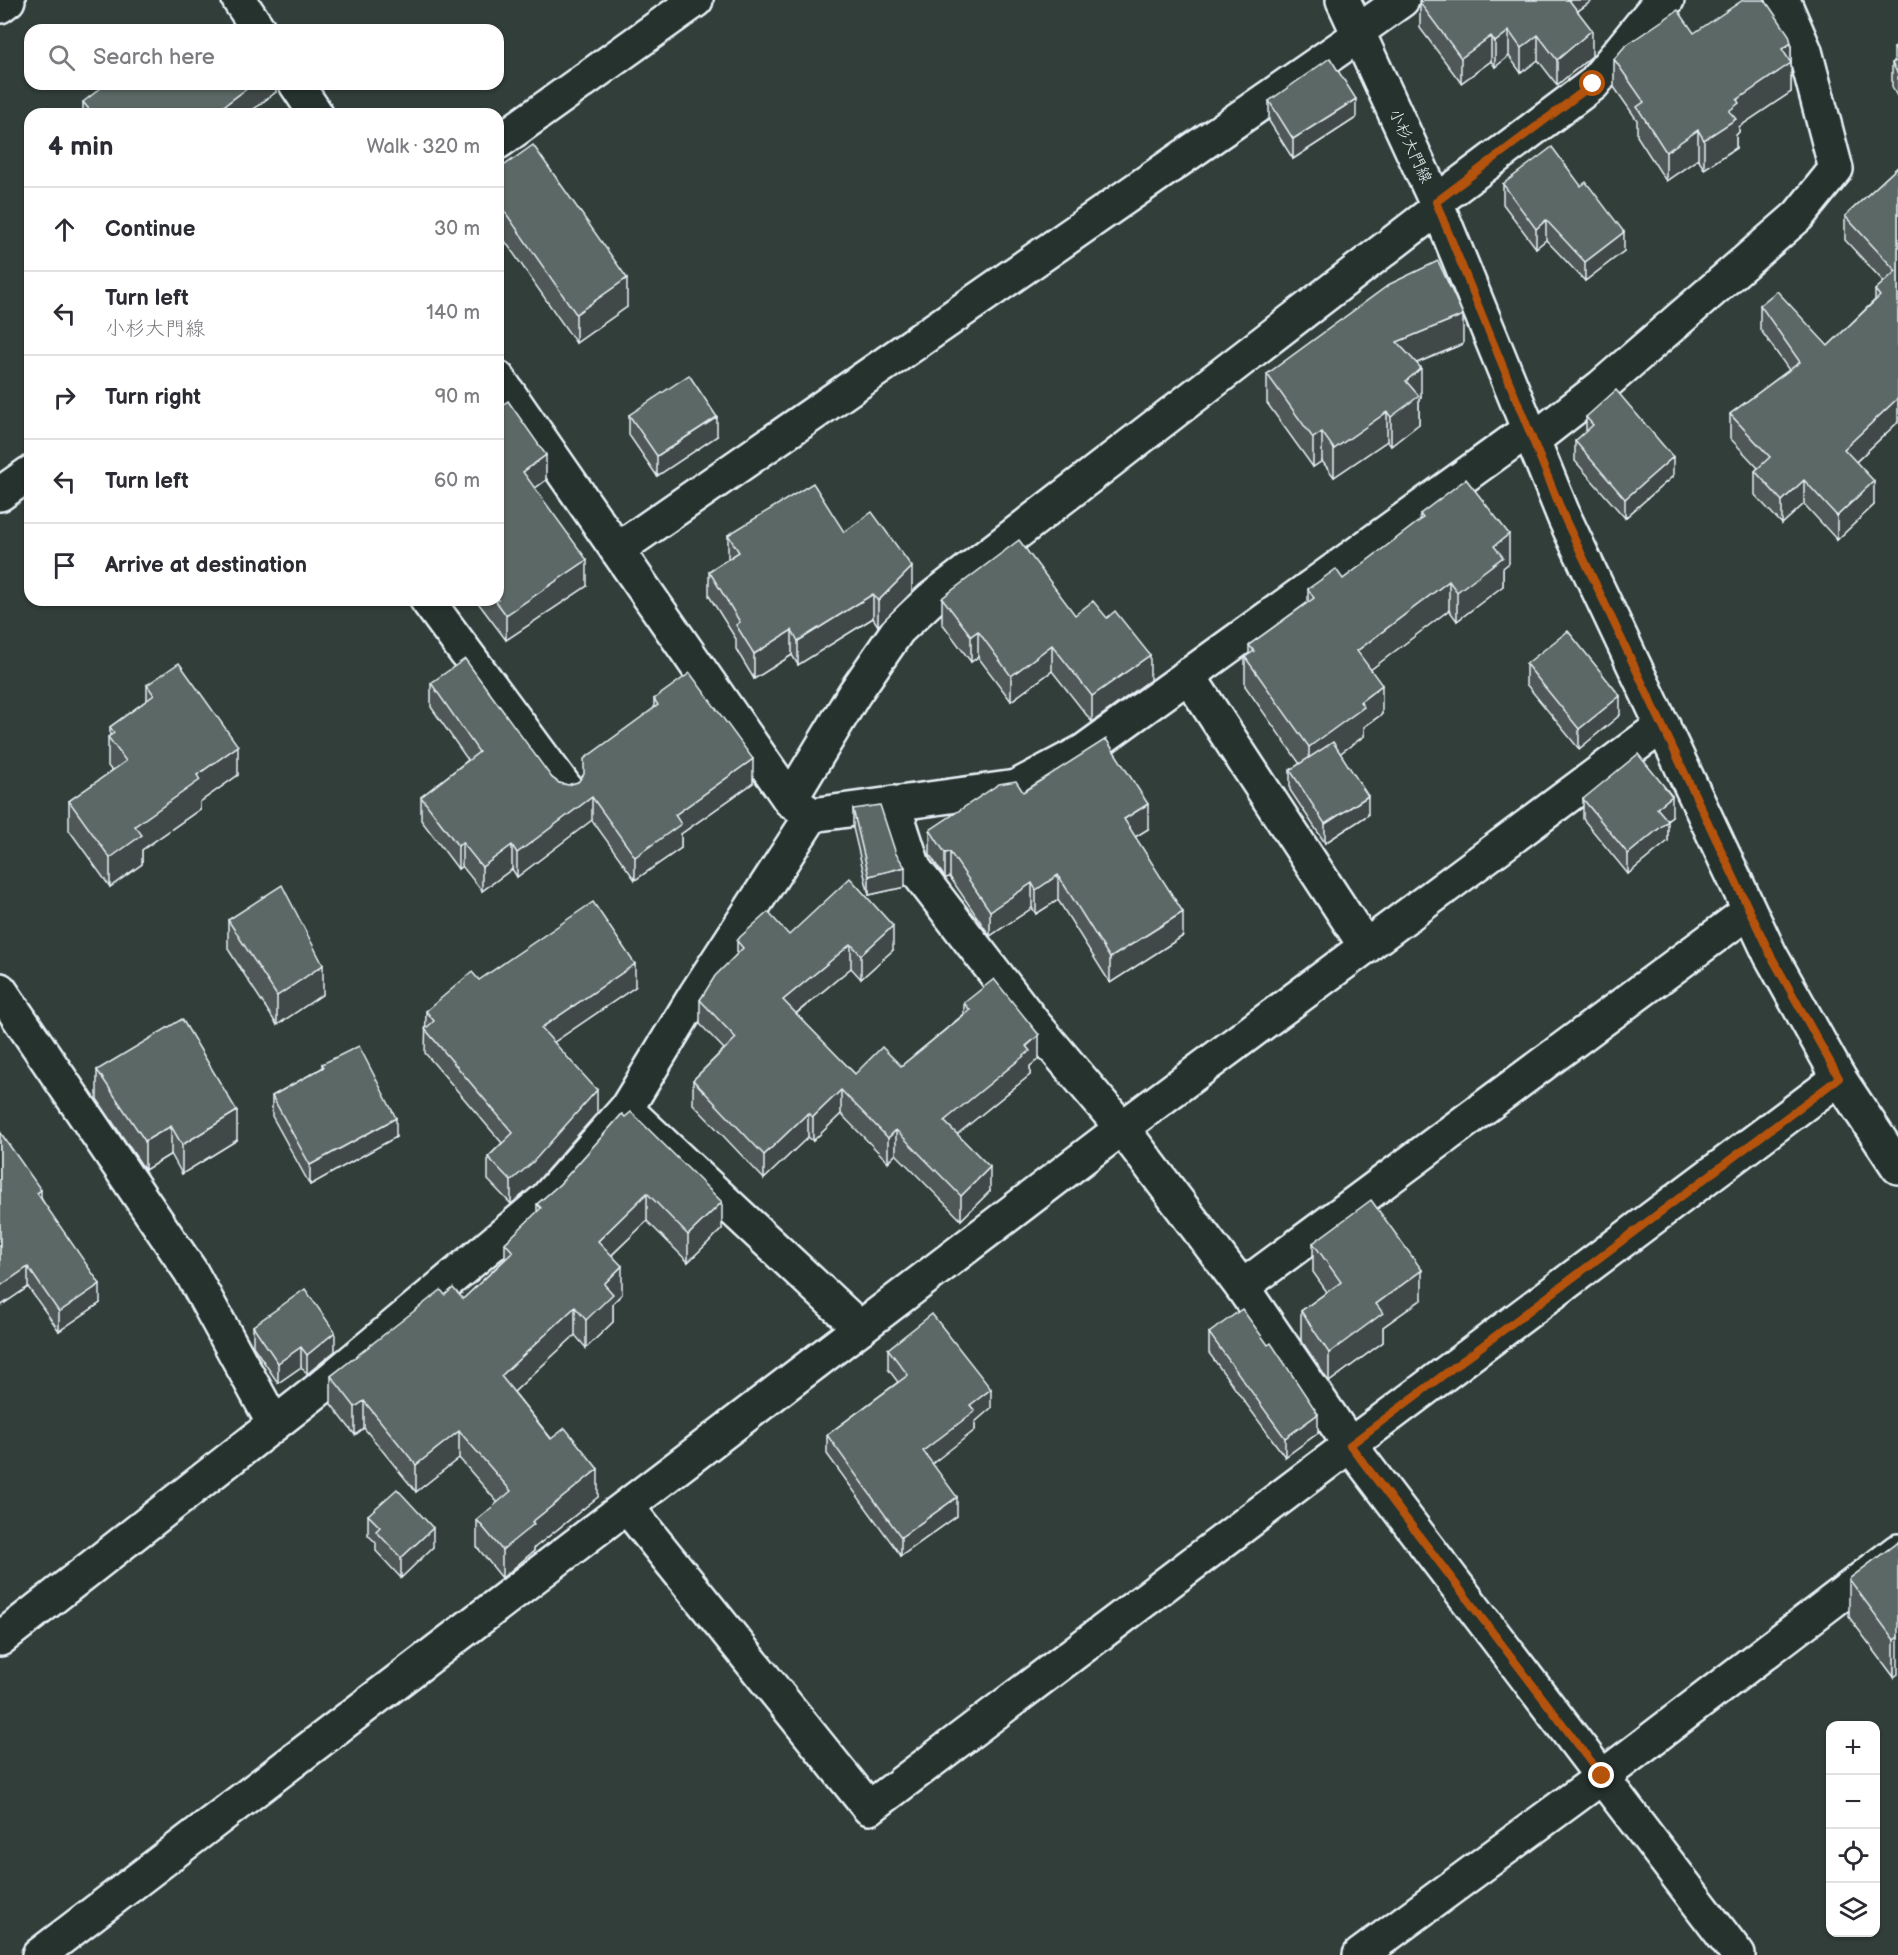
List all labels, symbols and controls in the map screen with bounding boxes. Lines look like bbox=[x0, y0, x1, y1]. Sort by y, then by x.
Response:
search box bbox=[24, 24, 504, 90]
icon: search bbox=[45, 41, 78, 74]
text: Search here bbox=[93, 44, 215, 71]
route start bbox=[1579, 70, 1605, 96]
street label: 小杉大門線 bbox=[1384, 106, 1436, 186]
text: 4 min bbox=[48, 132, 113, 163]
text: Walk · 320 m bbox=[366, 135, 480, 159]
icon: ahead bbox=[48, 213, 81, 246]
text: Continue bbox=[105, 216, 195, 243]
text: 30 m bbox=[434, 217, 480, 241]
text: Turn left bbox=[105, 285, 189, 312]
icon: left bbox=[48, 297, 81, 330]
text: 140 m bbox=[426, 301, 480, 325]
text: 小杉大門線 bbox=[105, 317, 205, 341]
icon: right bbox=[48, 381, 81, 414]
text: Turn right bbox=[105, 384, 201, 411]
text: 90 m bbox=[435, 385, 480, 409]
icon: left bbox=[48, 465, 81, 498]
text: Turn left bbox=[105, 468, 189, 495]
text: 60 m bbox=[434, 469, 480, 493]
icon: arrive bbox=[48, 549, 81, 582]
text: Arrive at destination bbox=[105, 552, 307, 579]
map controls bbox=[1826, 1721, 1880, 1937]
button: + bbox=[1826, 1721, 1880, 1775]
route end bbox=[1588, 1762, 1614, 1788]
button: − bbox=[1826, 1775, 1880, 1829]
button: locate bbox=[1826, 1829, 1880, 1883]
button: layers bbox=[1826, 1883, 1880, 1937]

